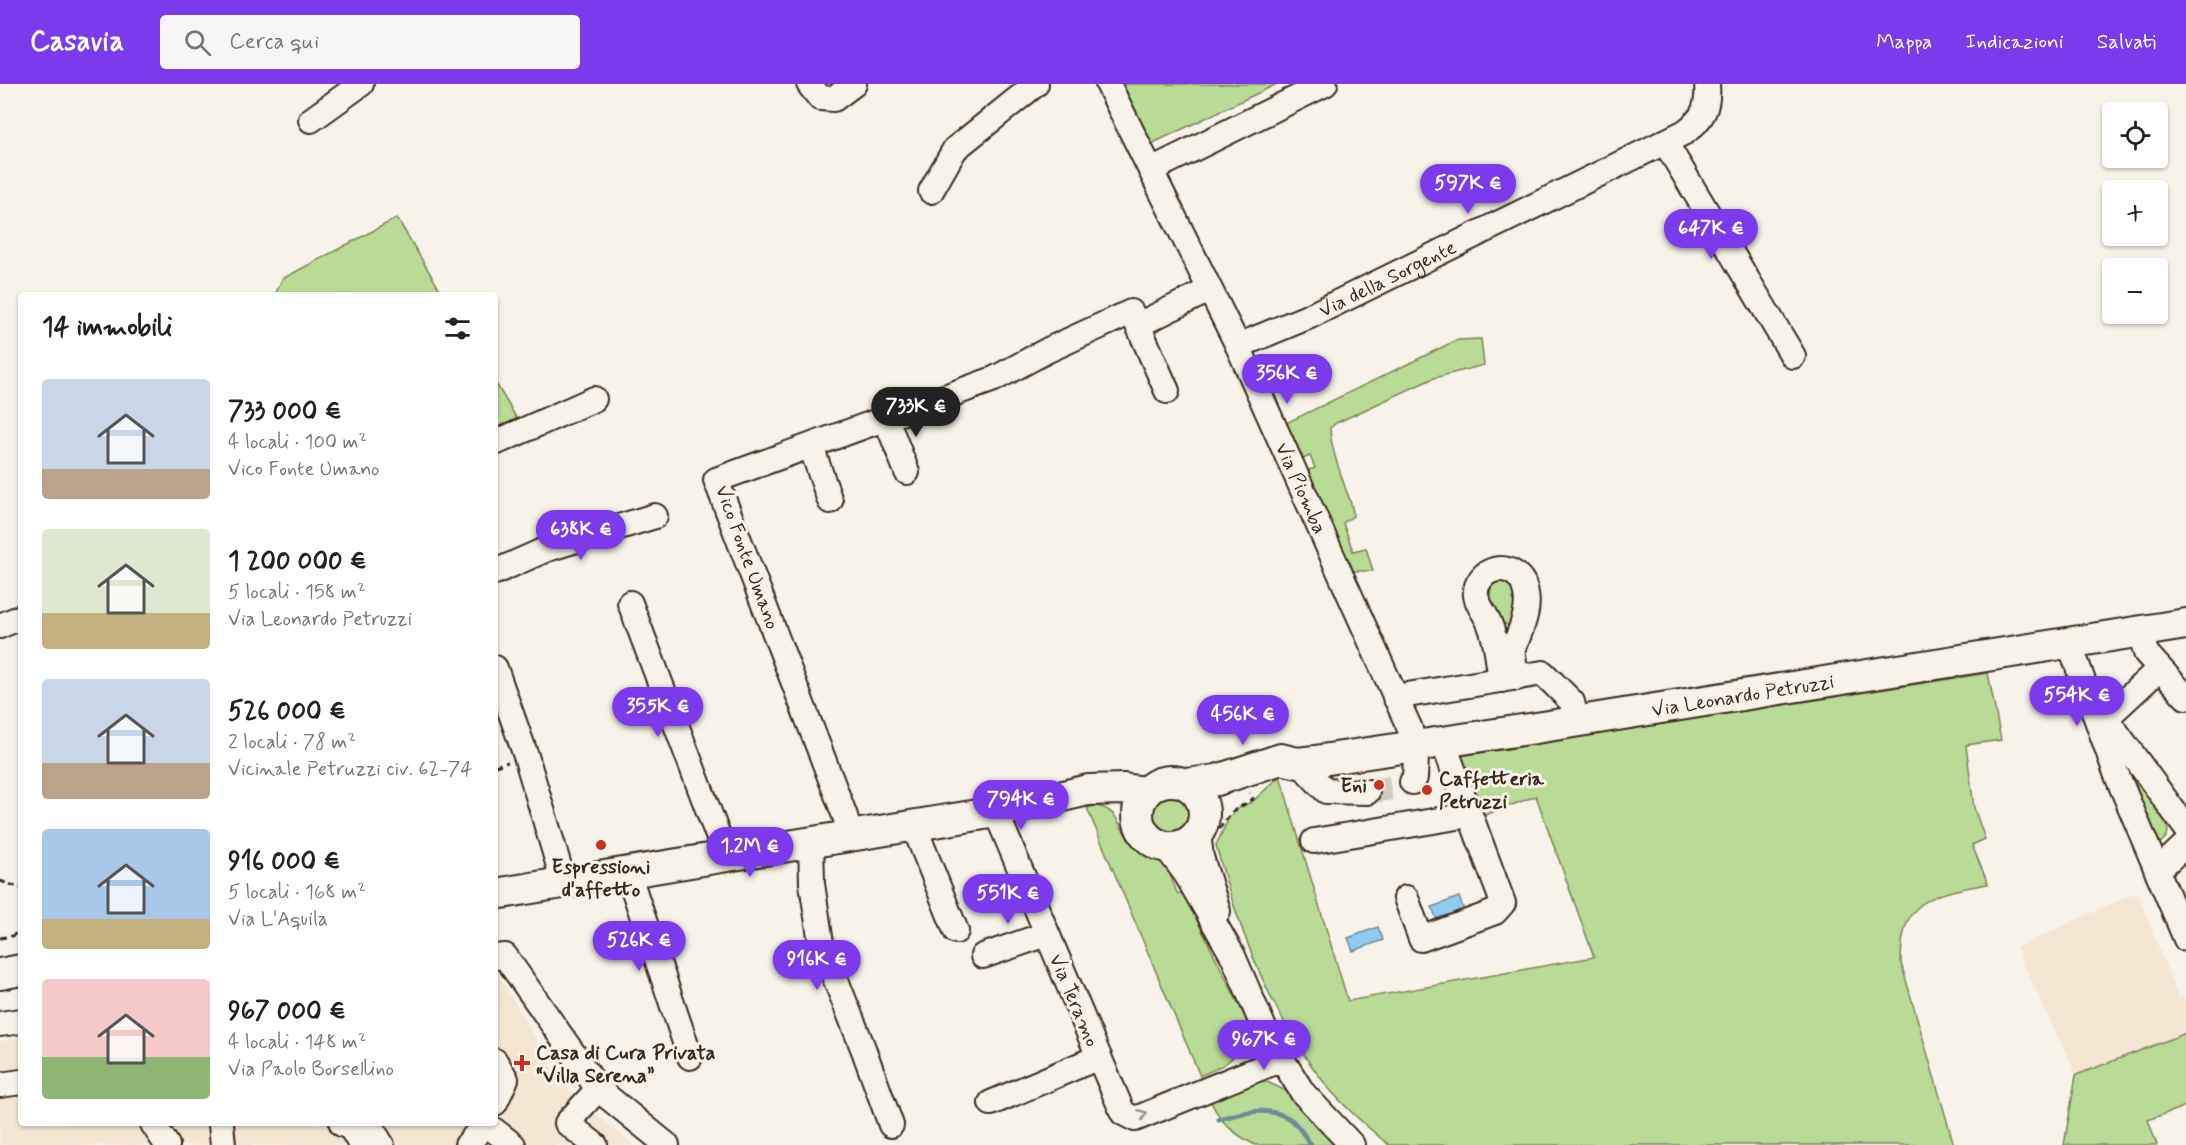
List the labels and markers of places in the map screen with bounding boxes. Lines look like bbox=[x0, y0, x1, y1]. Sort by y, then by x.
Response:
pin: 597K € bbox=[1419, 164, 1517, 215]
pin: 647K € bbox=[1662, 209, 1760, 260]
pin: 356K € bbox=[1238, 354, 1336, 405]
pin: 733K € bbox=[867, 387, 965, 438]
pin: 638K € bbox=[532, 510, 630, 561]
pin: 554K € bbox=[2028, 676, 2126, 727]
pin: 355K € bbox=[609, 687, 707, 738]
pin: 456K € bbox=[1194, 695, 1292, 746]
place label: Caffetteria Petruzzi bbox=[1439, 766, 1545, 816]
place label: Eni bbox=[1341, 773, 1367, 800]
marker: Eni bbox=[1372, 778, 1386, 792]
pin: 794K € bbox=[972, 780, 1070, 831]
marker: Caffetteria Petruzzi bbox=[1420, 783, 1434, 797]
pin: 1.2M € bbox=[701, 827, 799, 878]
marker: Espressioni d'affetto bbox=[594, 838, 608, 852]
place label: Espressioni d'affetto bbox=[552, 854, 650, 904]
pin: 551K € bbox=[959, 874, 1057, 925]
pin: 526K € bbox=[590, 921, 688, 972]
pin: 916K € bbox=[768, 940, 866, 991]
pin: 967K € bbox=[1215, 1020, 1313, 1071]
place label: Casa di Cura Privata “Villa Serena” bbox=[536, 1040, 715, 1090]
marker: Casa di Cura Privata “Villa Serena” bbox=[513, 1054, 531, 1072]

